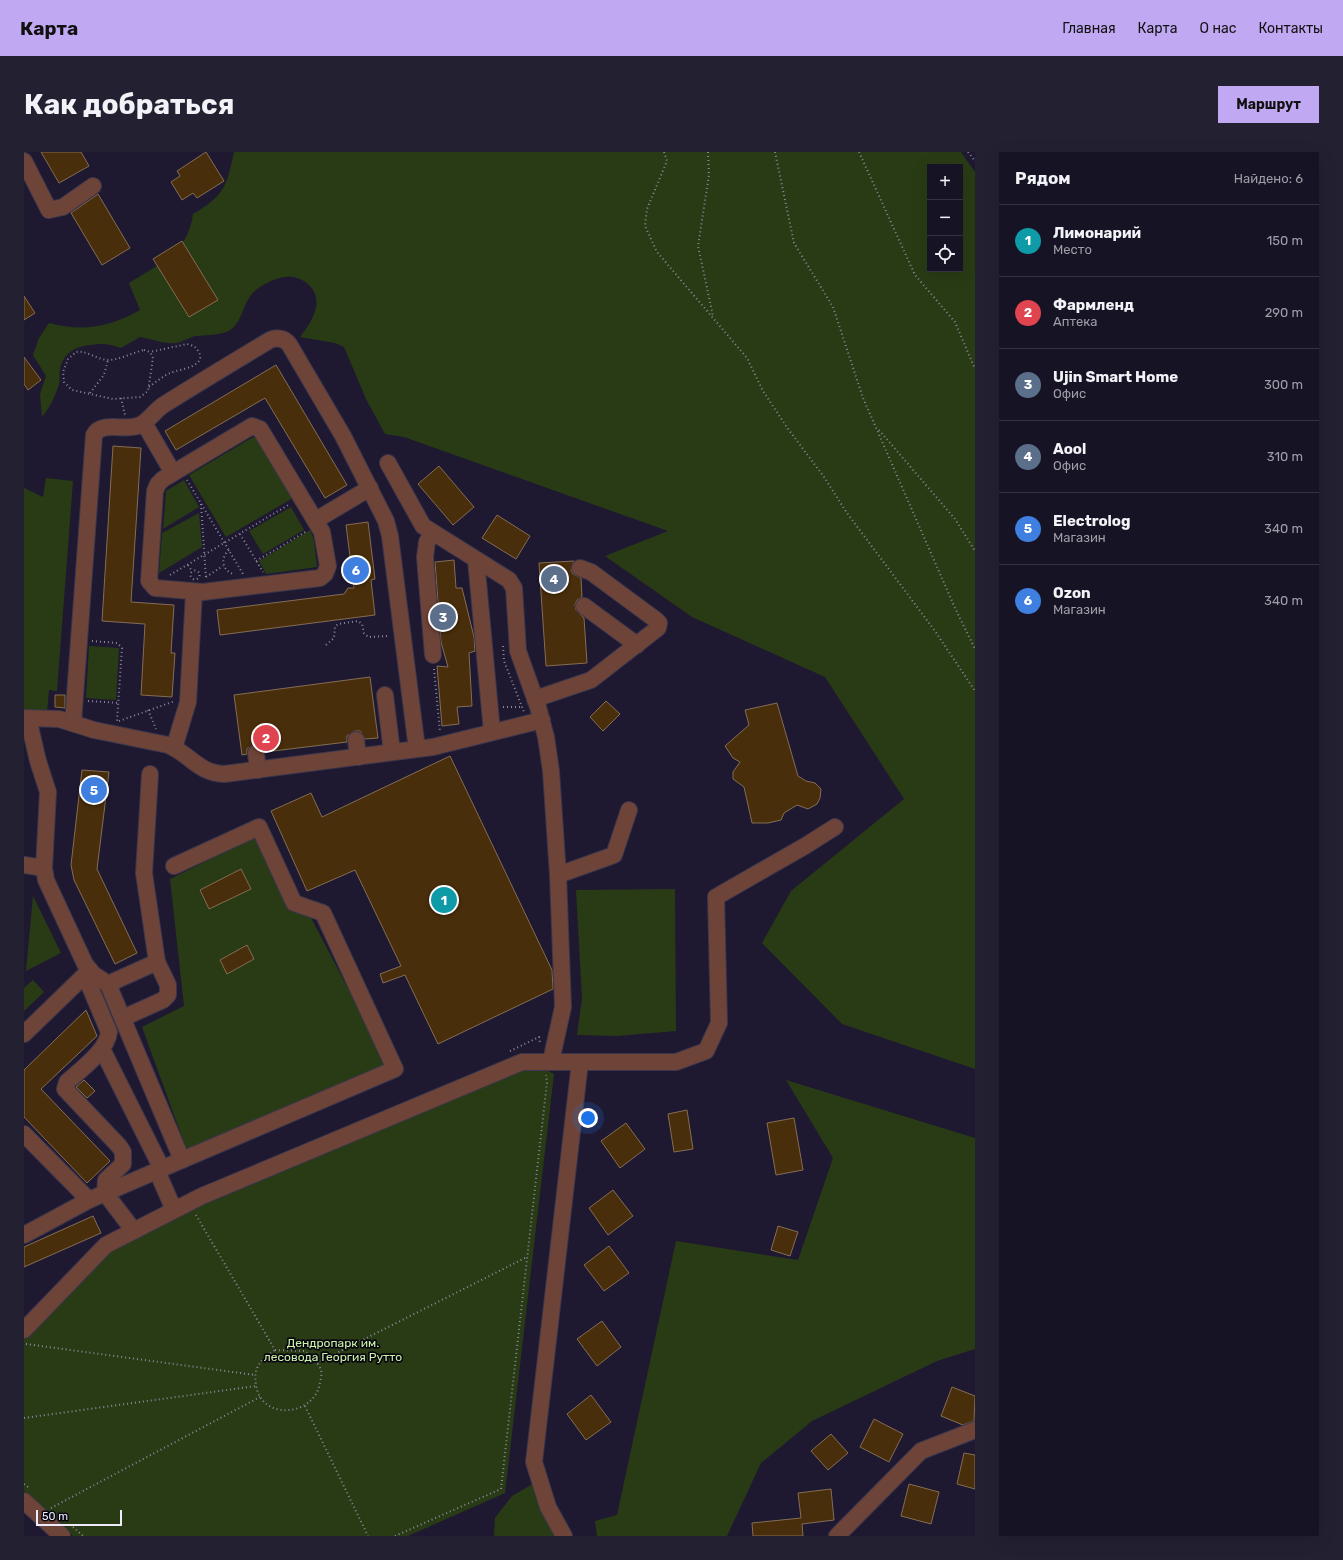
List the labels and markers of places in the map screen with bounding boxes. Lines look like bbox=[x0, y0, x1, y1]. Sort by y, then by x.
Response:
pin: 6 bbox=[343, 555, 369, 585]
pin: 4 bbox=[541, 564, 567, 594]
pin: 3 bbox=[430, 602, 456, 632]
pin: 2 bbox=[253, 723, 279, 753]
pin: 5 bbox=[81, 775, 107, 805]
pin: 1 bbox=[431, 885, 457, 915]

